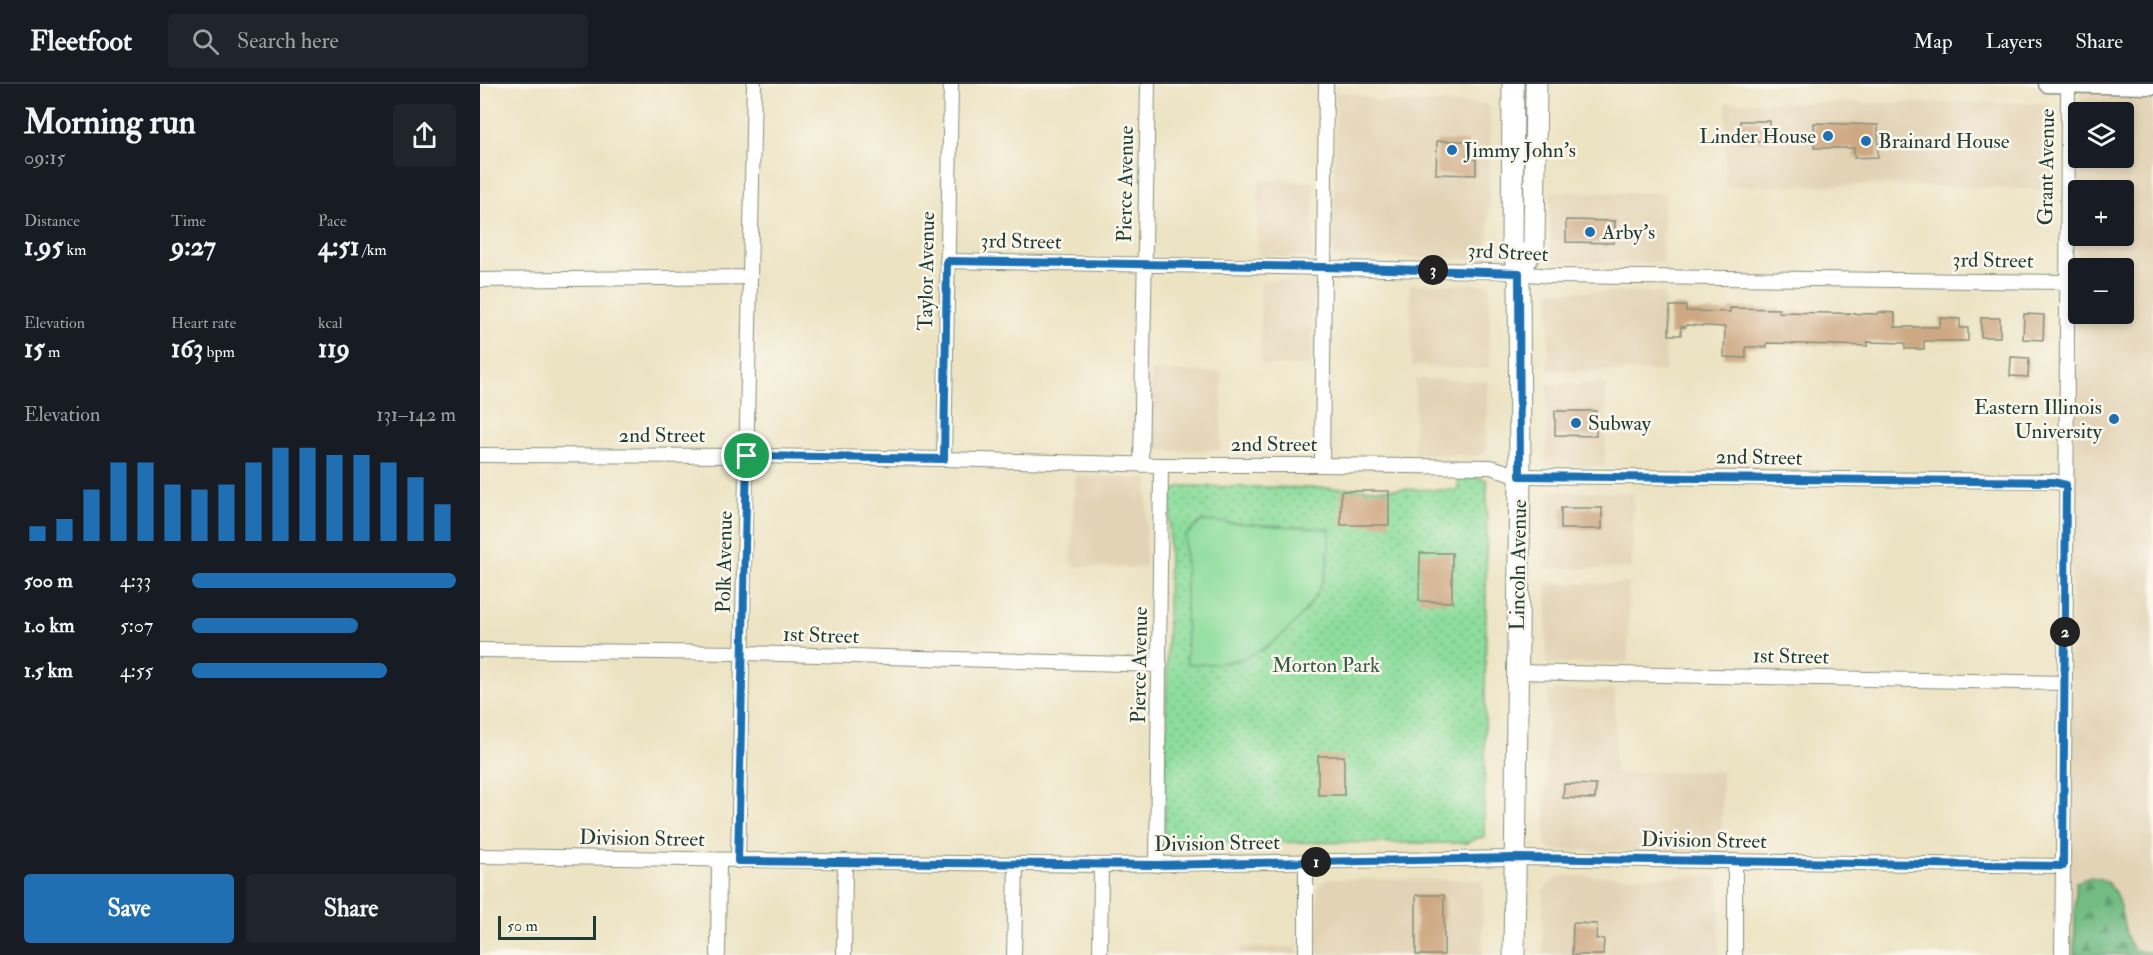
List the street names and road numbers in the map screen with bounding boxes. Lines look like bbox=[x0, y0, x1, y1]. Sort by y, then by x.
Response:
street label: Grant Avenue bbox=[2032, 108, 2061, 226]
street label: Pierce Avenue bbox=[1111, 125, 1140, 243]
street label: Taylor Avenue bbox=[912, 211, 941, 331]
street label: 3rd Street bbox=[980, 227, 1062, 256]
street label: 3rd Street bbox=[1467, 237, 1549, 268]
street label: 3rd Street bbox=[1952, 246, 2034, 275]
street label: 2nd Street bbox=[619, 422, 706, 449]
street label: 2nd Street bbox=[1231, 431, 1318, 458]
street label: 2nd Street bbox=[1715, 443, 1803, 472]
street label: Lincoln Avenue bbox=[1504, 499, 1533, 631]
street label: Polk Avenue bbox=[710, 510, 739, 613]
street label: Pierce Avenue bbox=[1125, 606, 1154, 724]
street label: 1st Street bbox=[782, 621, 860, 650]
street label: 1st Street bbox=[1752, 642, 1830, 671]
street label: Division Street bbox=[579, 824, 705, 853]
street label: Division Street bbox=[1641, 826, 1767, 855]
street label: Division Street bbox=[1154, 829, 1280, 858]

